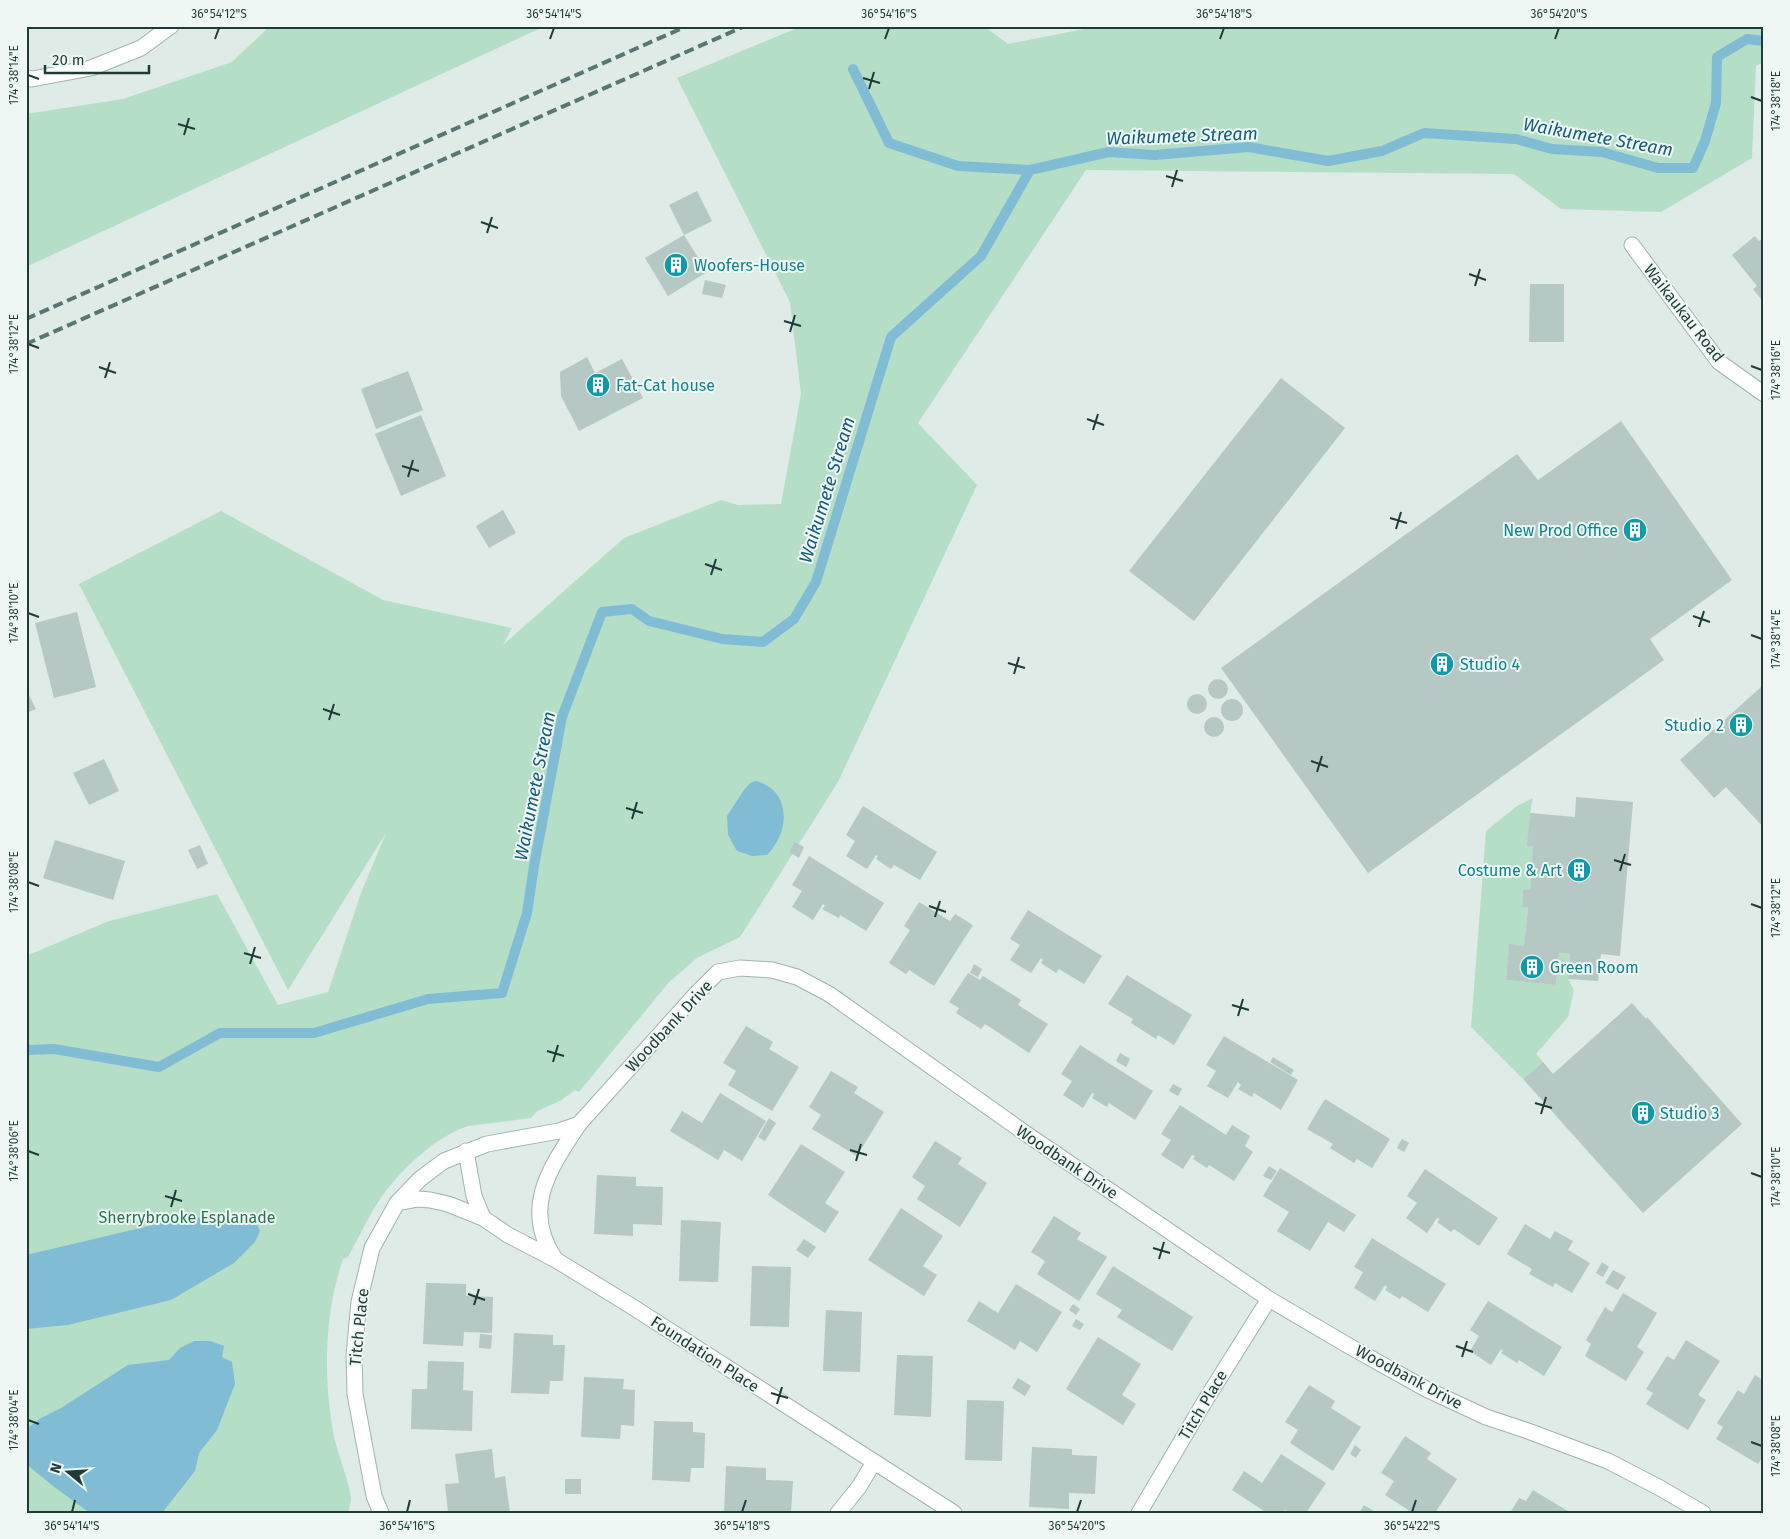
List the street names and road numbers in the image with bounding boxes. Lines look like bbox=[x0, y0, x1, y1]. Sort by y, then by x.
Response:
street label: Waikaukau Road bbox=[1640, 260, 1728, 366]
street label: Woodbank Drive bbox=[622, 976, 716, 1076]
street label: Woodbank Drive bbox=[1012, 1121, 1122, 1203]
street label: Titch Place bbox=[345, 1287, 373, 1367]
street label: Foundation Place bbox=[647, 1312, 763, 1396]
street label: Woodbank Drive bbox=[1352, 1341, 1466, 1413]
street label: Titch Place bbox=[1175, 1367, 1231, 1443]

